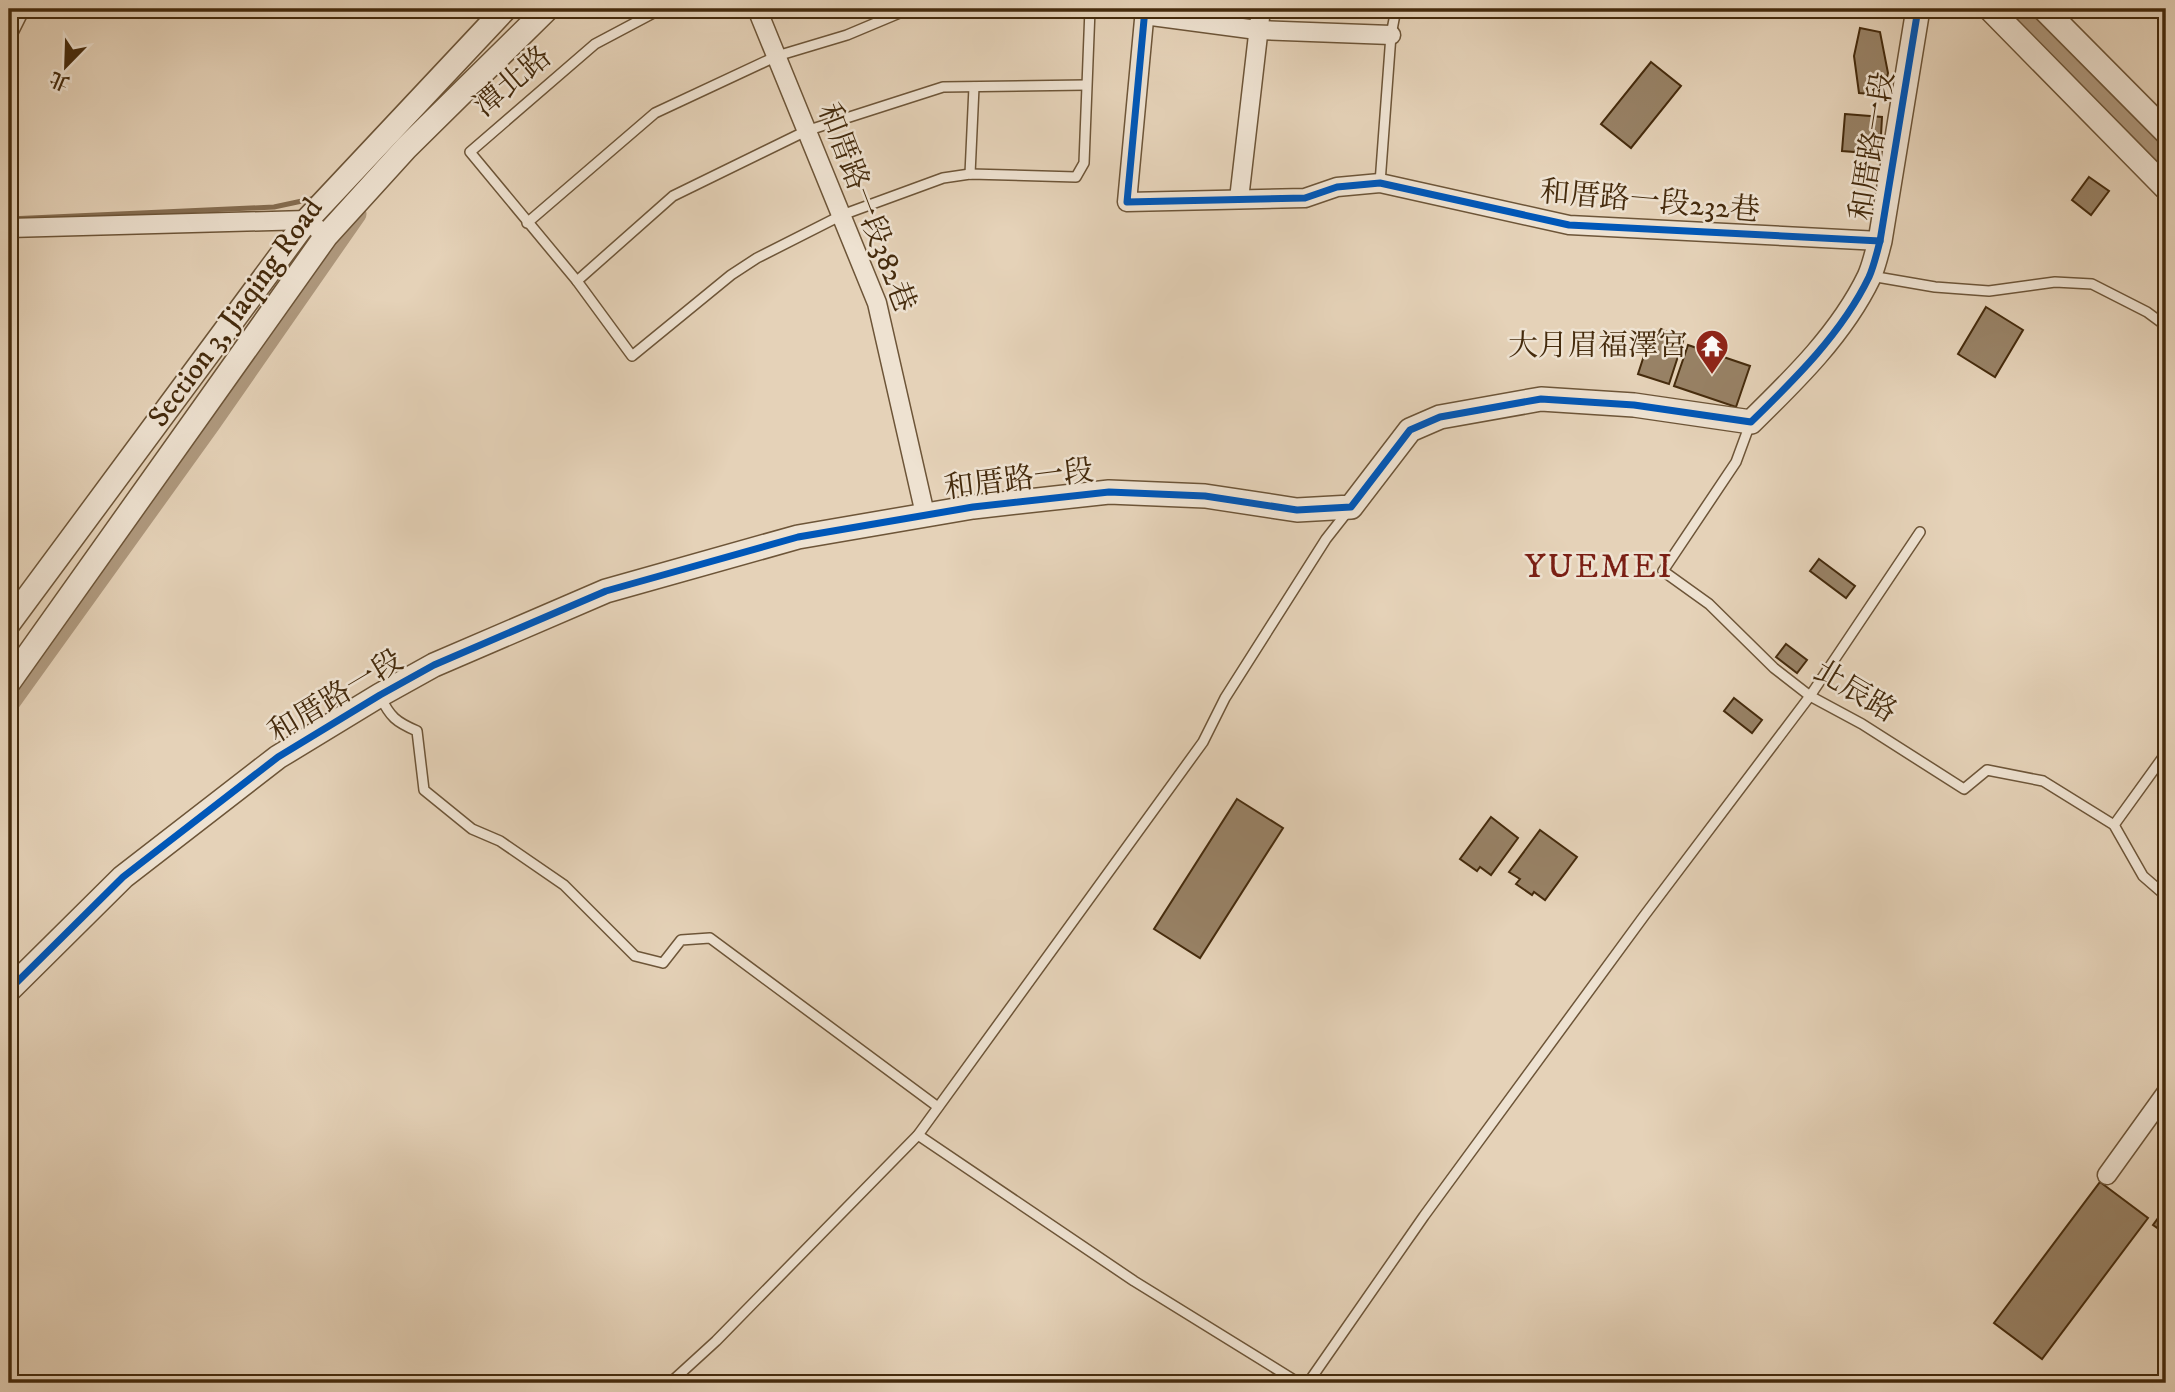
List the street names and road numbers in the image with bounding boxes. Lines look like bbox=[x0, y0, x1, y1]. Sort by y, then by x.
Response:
street label: 潭北路 bbox=[467, 39, 559, 125]
street label: 和厝路一段 bbox=[1843, 69, 1903, 223]
street label: 和厝路一段382巷 bbox=[809, 98, 923, 318]
street label: 和厝路一段232巷 bbox=[1538, 174, 1762, 230]
street label: Section 3, Jiaqing Road bbox=[141, 191, 331, 435]
street label: 和厝路一段 bbox=[942, 452, 1096, 508]
street label: 和厝路一段 bbox=[262, 643, 410, 751]
street label: 北辰路 bbox=[1807, 653, 1903, 731]

